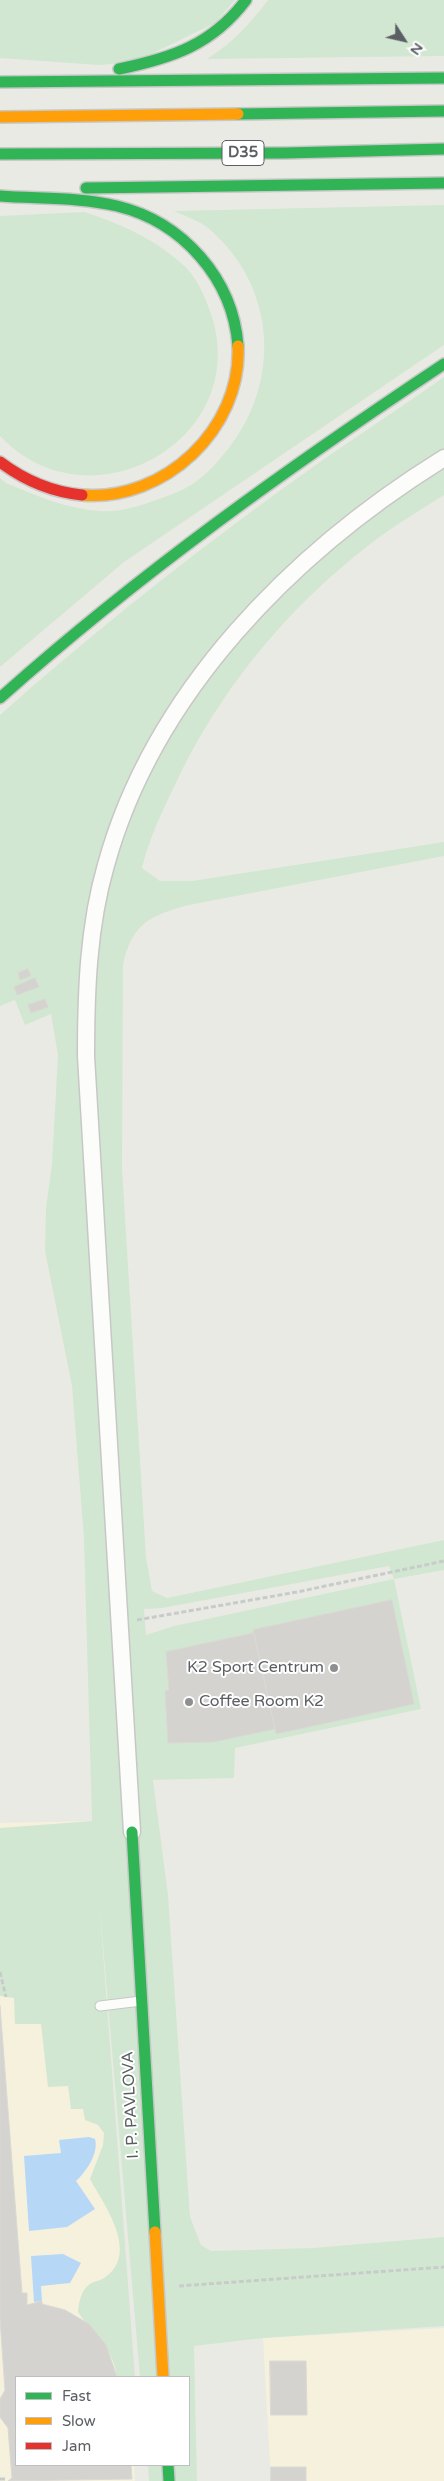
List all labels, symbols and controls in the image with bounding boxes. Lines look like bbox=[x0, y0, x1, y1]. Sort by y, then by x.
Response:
north arrow bbox=[379, 15, 429, 65]
text: N bbox=[407, 39, 427, 58]
road number: D35 bbox=[222, 140, 264, 166]
place label: K2 Sport Centrum bbox=[187, 1658, 324, 1678]
marker: K2 Sport Centrum bbox=[328, 1662, 340, 1674]
place label: Coffee Room K2 bbox=[199, 1692, 324, 1712]
marker: Coffee Room K2 bbox=[183, 1696, 195, 1708]
street label: I. P. PAVLOVA bbox=[119, 2051, 143, 2159]
legend bbox=[15, 2376, 190, 2466]
text: Fast bbox=[62, 2387, 91, 2405]
text: Slow bbox=[62, 2412, 96, 2430]
text: Jam bbox=[62, 2437, 91, 2455]

